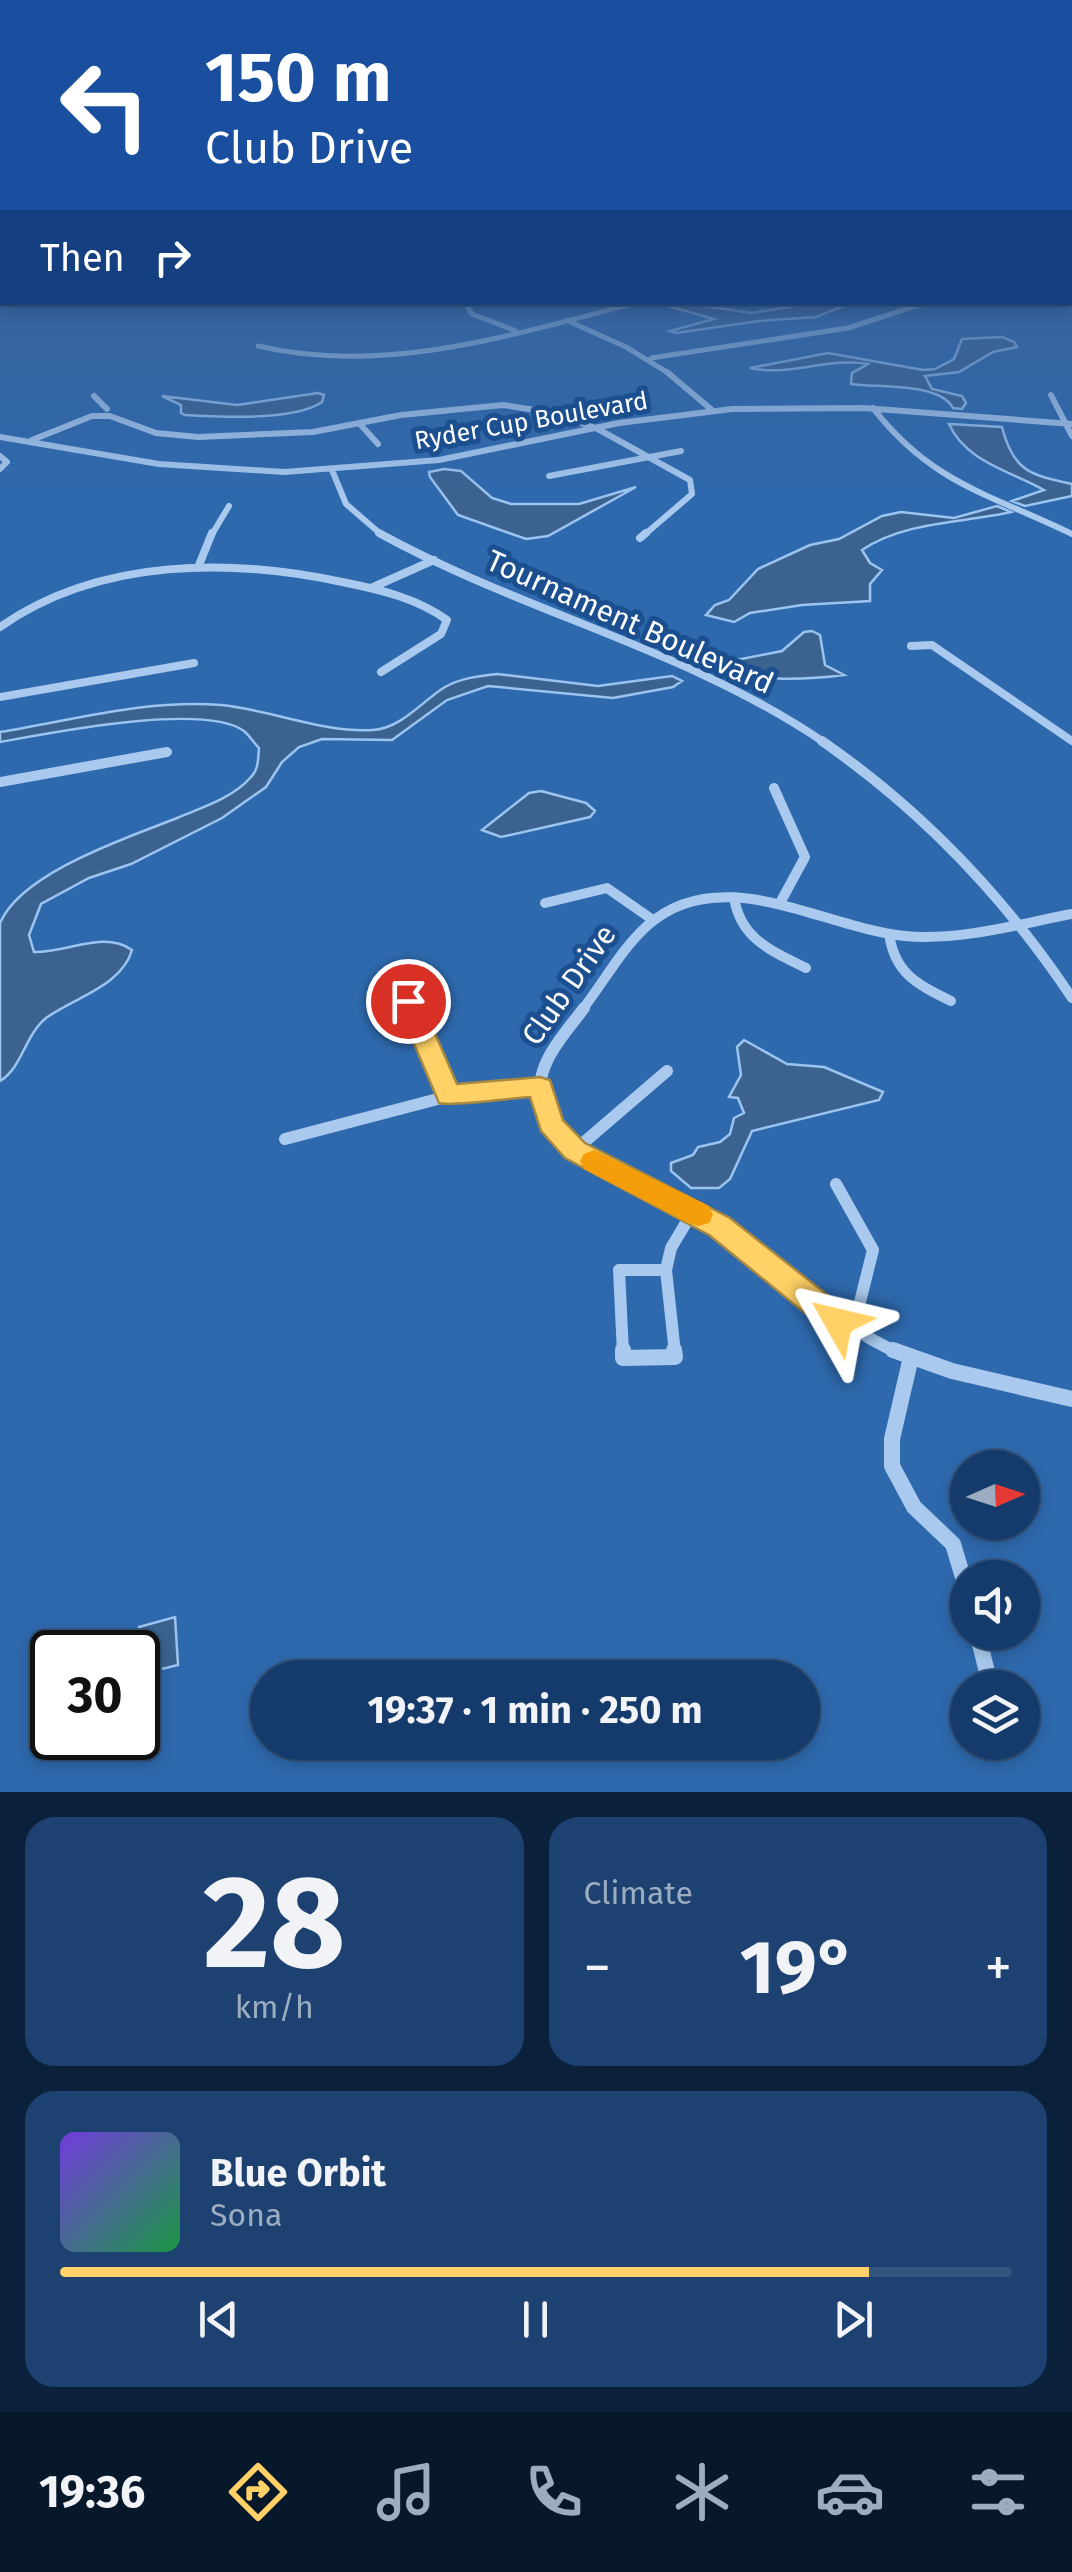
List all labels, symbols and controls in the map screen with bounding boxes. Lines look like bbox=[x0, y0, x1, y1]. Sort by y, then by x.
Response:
text: 150 m bbox=[205, 36, 392, 120]
icon: left bbox=[40, 40, 170, 170]
text: Club Drive bbox=[205, 121, 413, 175]
icon: right bbox=[145, 230, 200, 285]
text: Then bbox=[40, 235, 125, 281]
street label: Ryder Cup Boulevard bbox=[412, 386, 650, 456]
street label: Tournament Boulevard bbox=[481, 542, 779, 702]
street label: Club Drive bbox=[514, 918, 624, 1052]
pin bbox=[366, 959, 451, 1044]
icon: arrive bbox=[381, 974, 436, 1029]
position arrow bbox=[786, 1270, 890, 1374]
north arrow bbox=[950, 1450, 1040, 1540]
map controls bbox=[950, 1450, 1040, 1760]
button: sound bbox=[950, 1560, 1040, 1650]
speed limit sign: 30 bbox=[30, 1630, 160, 1760]
button: layers bbox=[950, 1670, 1040, 1760]
text: 19:37 · 1 min · 250 m bbox=[367, 1687, 703, 1733]
text: 28 bbox=[203, 1845, 346, 2001]
text: Climate bbox=[584, 1874, 693, 1912]
text: 19° bbox=[740, 1923, 856, 2013]
text: − bbox=[584, 1935, 611, 2001]
text: + bbox=[985, 1935, 1012, 2001]
text: km/h bbox=[235, 1988, 314, 2026]
text: Blue Orbit bbox=[210, 2150, 386, 2196]
text: Sona bbox=[210, 2196, 282, 2234]
icon: previous bbox=[191, 2292, 246, 2347]
icon: pause bbox=[508, 2292, 563, 2347]
icon: next bbox=[826, 2292, 881, 2347]
icon: directions bbox=[223, 2457, 293, 2527]
icon: music bbox=[371, 2457, 441, 2527]
icon: phone bbox=[519, 2457, 589, 2527]
icon: climate bbox=[667, 2457, 737, 2527]
icon: car bbox=[815, 2457, 885, 2527]
icon: filters bbox=[963, 2457, 1033, 2527]
text: 19:36 bbox=[39, 2465, 145, 2519]

